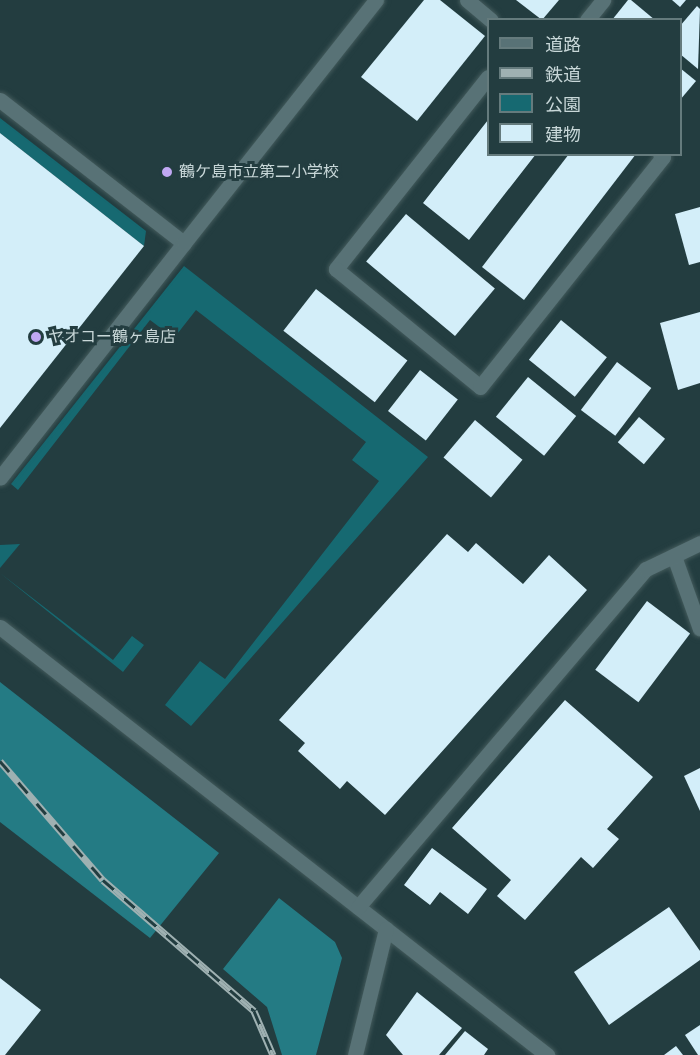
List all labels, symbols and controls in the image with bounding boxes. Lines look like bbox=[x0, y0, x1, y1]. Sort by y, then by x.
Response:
legend bbox=[487, 18, 682, 156]
text: 道路 bbox=[545, 34, 581, 56]
text: 鉄道 bbox=[545, 64, 581, 86]
text: 公園 bbox=[545, 94, 581, 116]
text: 建物 bbox=[545, 124, 581, 146]
place label: 鶴ケ島市立第二小学校 bbox=[179, 162, 339, 182]
marker: 鶴ケ島市立第二小学校 bbox=[160, 165, 174, 179]
place label: ヤオコー鶴ヶ島店 bbox=[48, 327, 176, 347]
marker: ヤオコー鶴ヶ島店 bbox=[29, 330, 43, 344]

